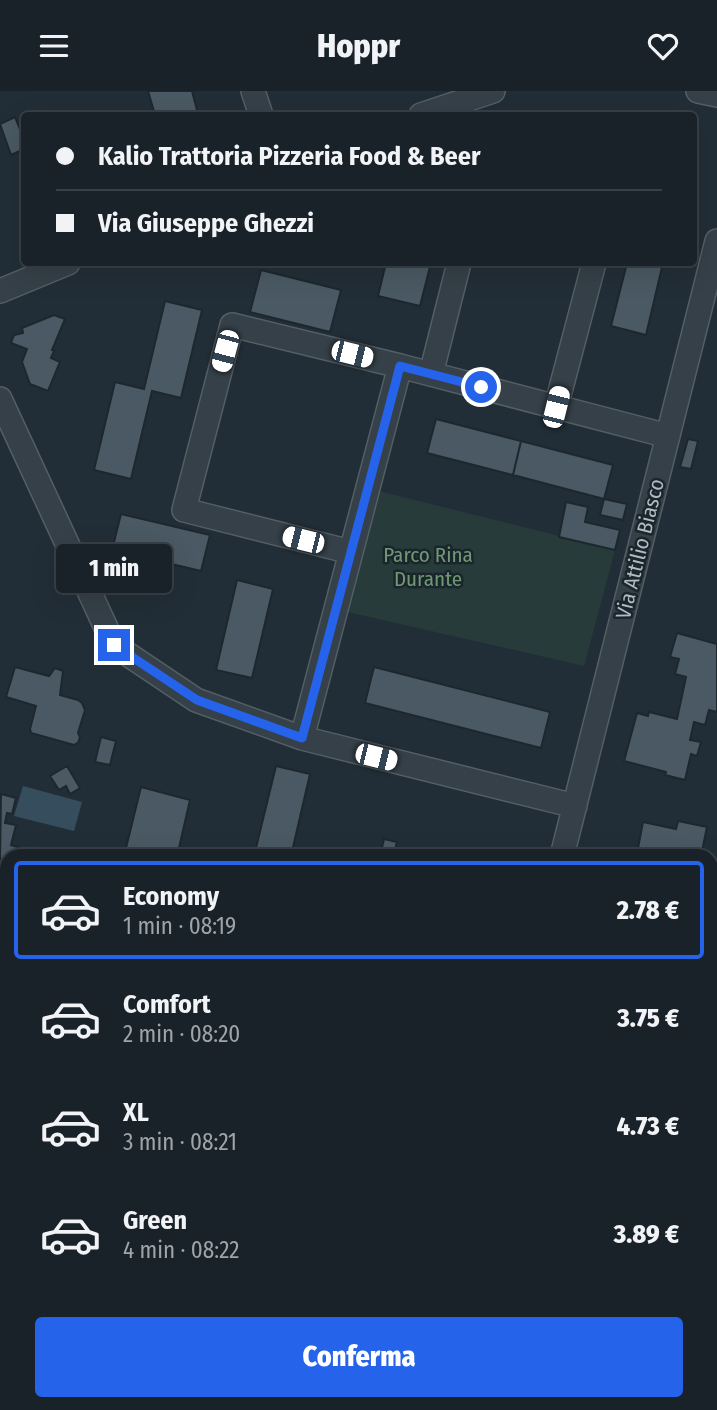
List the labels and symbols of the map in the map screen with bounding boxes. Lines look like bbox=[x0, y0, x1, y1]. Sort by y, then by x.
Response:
car bbox=[210, 328, 241, 374]
car bbox=[330, 339, 375, 369]
route start bbox=[465, 371, 497, 403]
car bbox=[541, 384, 572, 430]
street label: Via Attilio Biasco bbox=[610, 476, 670, 622]
car bbox=[281, 525, 326, 555]
park label: Parco Rina Durante bbox=[383, 542, 473, 592]
callout: 1 min bbox=[56, 543, 172, 593]
route end bbox=[98, 629, 130, 661]
car bbox=[354, 742, 399, 772]

